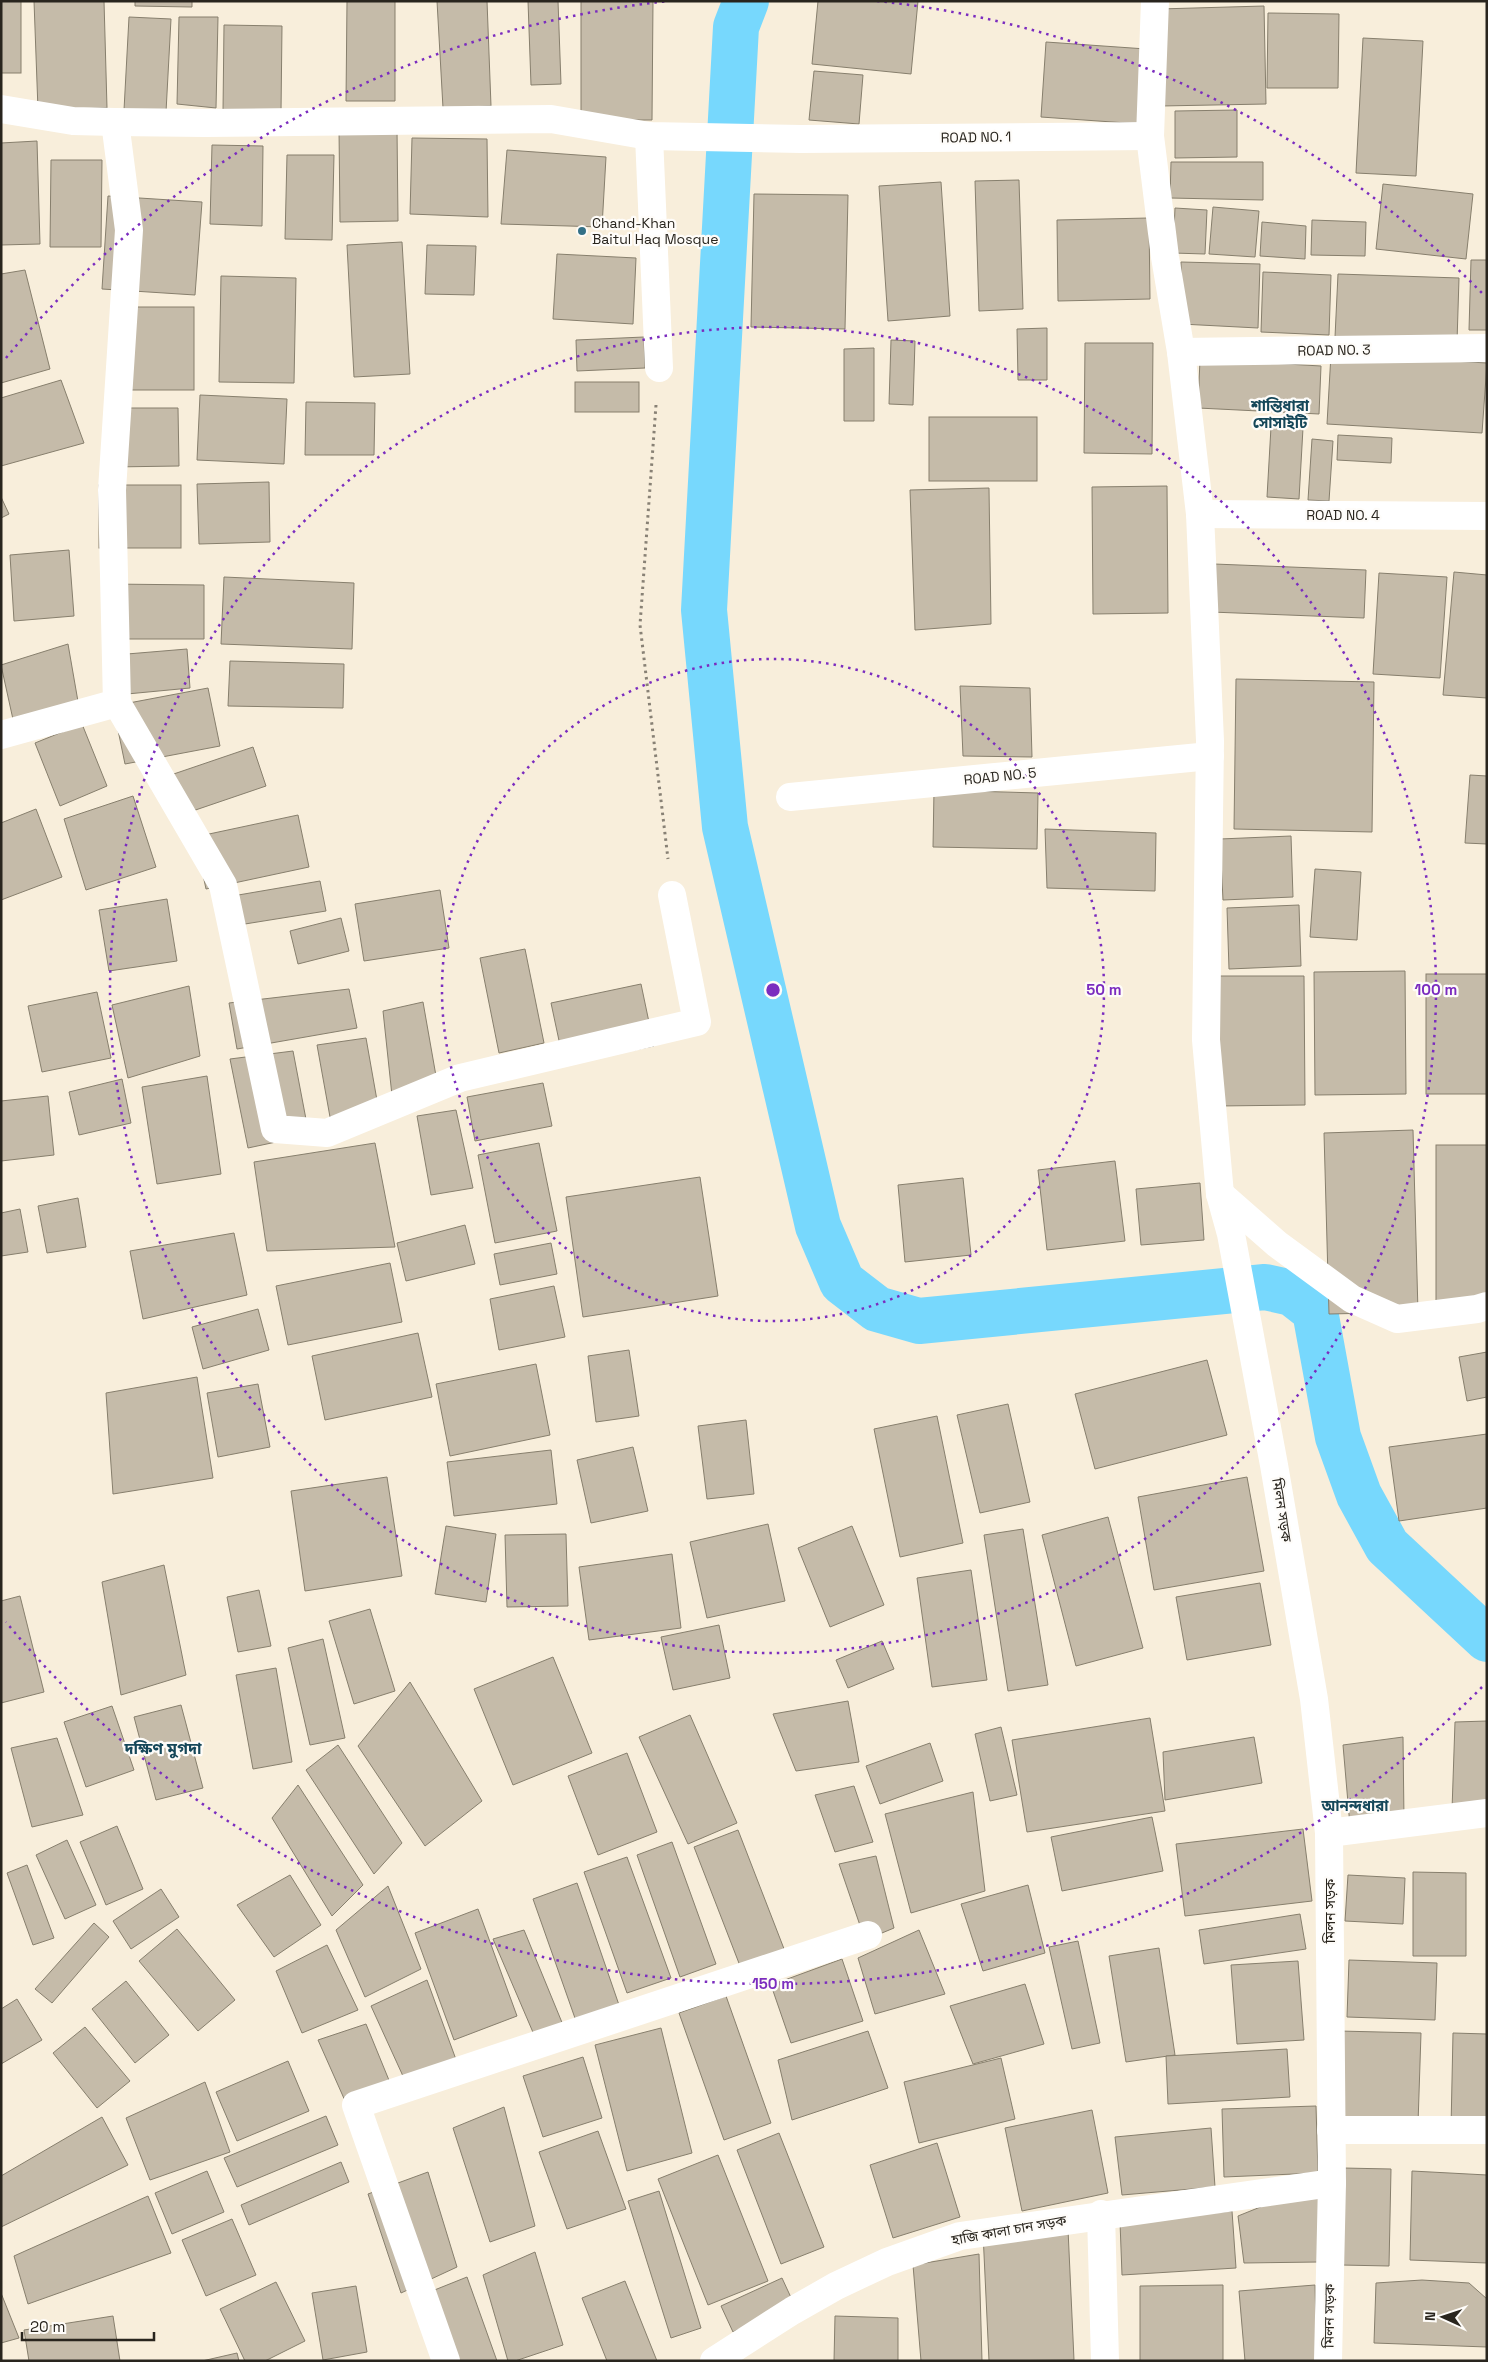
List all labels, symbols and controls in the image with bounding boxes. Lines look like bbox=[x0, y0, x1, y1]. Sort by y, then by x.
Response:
street label: ROAD NO. 1 bbox=[941, 127, 1011, 147]
place label: Chand-Khan Baitul Haq Mosque bbox=[592, 214, 718, 248]
marker: Chand-Khan Baitul Haq Mosque bbox=[576, 225, 588, 237]
street label: ROAD NO. 3 bbox=[1297, 340, 1371, 360]
district label: শান্তিধারা সোসাইটি bbox=[1250, 396, 1310, 432]
street label: ROAD NO. 4 bbox=[1306, 506, 1380, 524]
street label: ROAD NO. 5 bbox=[963, 763, 1037, 789]
text: 50 m bbox=[1086, 980, 1122, 999]
text: 100 m bbox=[1415, 980, 1457, 999]
centre of rings bbox=[764, 981, 782, 999]
street label: মিলন সড়ক bbox=[1268, 1476, 1296, 1544]
district label: দক্ষিণ মুগদা bbox=[123, 1738, 202, 1759]
district label: আনন্দধারা bbox=[1320, 1796, 1389, 1815]
street label: মিলন সড়ক bbox=[1321, 1878, 1339, 1944]
text: 150 m bbox=[752, 1974, 794, 1993]
street label: হাজি কালা চান সড়ক bbox=[949, 2211, 1069, 2249]
street label: মিলন সড়ক bbox=[1319, 2283, 1339, 2349]
north arrow bbox=[1418, 2292, 1468, 2342]
scale bar bbox=[22, 2310, 155, 2342]
text: N bbox=[1421, 2311, 1439, 2321]
text: 20 m bbox=[30, 2317, 65, 2336]

